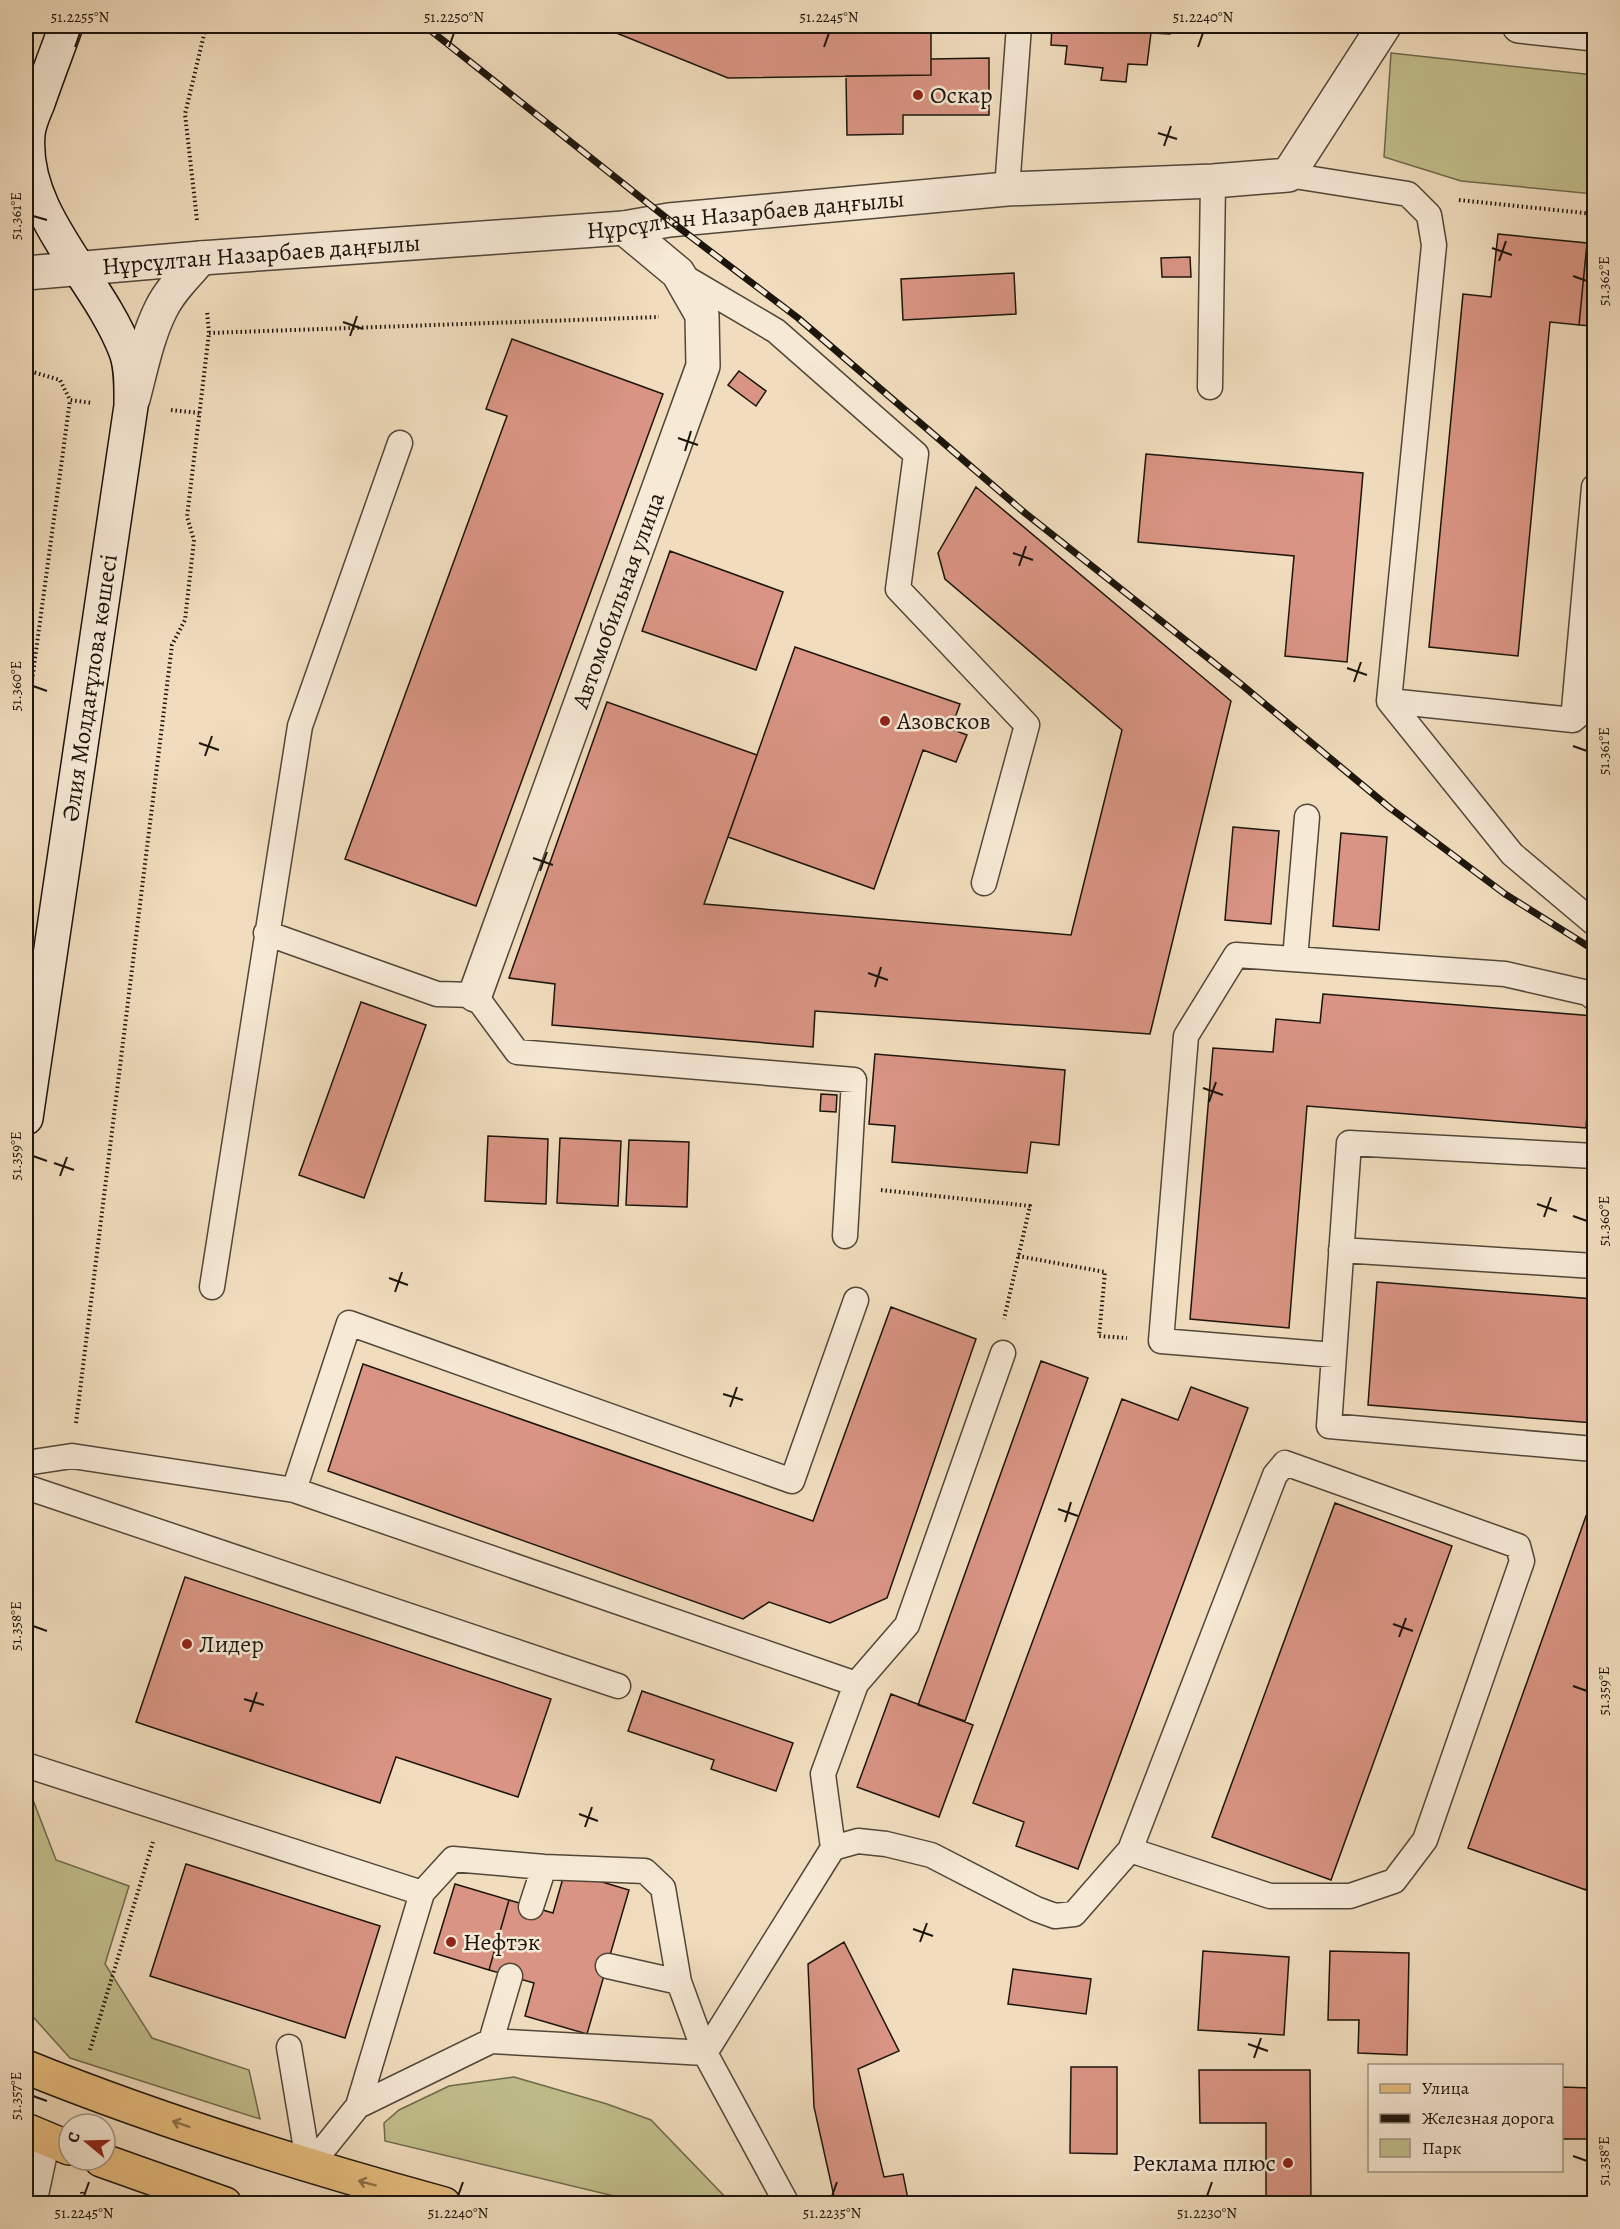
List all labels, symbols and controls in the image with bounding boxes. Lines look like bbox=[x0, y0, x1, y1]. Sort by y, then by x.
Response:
text: 51.2255°N bbox=[51, 7, 110, 27]
text: 51.2250°N bbox=[424, 7, 484, 27]
text: 51.2245°N bbox=[800, 7, 859, 27]
text: 51.2240°N bbox=[1173, 7, 1233, 27]
place label: Оскар bbox=[930, 79, 993, 111]
marker: Оскар bbox=[911, 88, 925, 102]
street label: Нұрсұлтан Назарбаев даңғылы bbox=[586, 182, 906, 247]
text: 51.361°E bbox=[6, 192, 26, 240]
street label: Нұрсұлтан Назарбаев даңғылы bbox=[101, 226, 422, 282]
text: 51.362°E bbox=[1594, 256, 1614, 306]
street label: Автомобильная улица bbox=[564, 488, 672, 714]
street label: Әлия Молдағұлова көшесі bbox=[54, 552, 125, 823]
text: 51.360°E bbox=[6, 661, 26, 711]
place label: Азовсков bbox=[896, 705, 991, 737]
marker: Азовсков bbox=[878, 714, 892, 728]
text: 51.361°E bbox=[1594, 727, 1614, 775]
text: 51.359°E bbox=[6, 1131, 26, 1181]
text: 51.360°E bbox=[1594, 1196, 1614, 1246]
text: 51.358°E bbox=[6, 1601, 26, 1651]
place label: Лидер bbox=[199, 1628, 264, 1660]
marker: Лидер bbox=[180, 1637, 194, 1651]
text: 51.359°E bbox=[1594, 1666, 1614, 1716]
place label: Нефтэк bbox=[463, 1926, 540, 1958]
marker: Нефтэк bbox=[444, 1935, 458, 1949]
legend bbox=[1368, 2064, 1563, 2172]
text: 51.357°E bbox=[6, 2072, 26, 2120]
text: Улица bbox=[1422, 2076, 1470, 2100]
text: Железная дорога bbox=[1422, 2106, 1555, 2130]
north arrow bbox=[57, 2112, 117, 2172]
one-way arrow bbox=[172, 2118, 191, 2129]
text: С bbox=[62, 2129, 86, 2146]
text: Парк bbox=[1422, 2136, 1462, 2160]
text: 51.358°E bbox=[1594, 2136, 1614, 2186]
place label: Реклама плюс bbox=[1132, 2147, 1276, 2179]
marker: Реклама плюс bbox=[1281, 2156, 1295, 2170]
one-way arrow bbox=[358, 2176, 377, 2188]
text: 51.2245°N bbox=[55, 2203, 114, 2223]
text: 51.2240°N bbox=[428, 2203, 488, 2223]
text: 51.2235°N bbox=[803, 2203, 861, 2223]
text: 51.2230°N bbox=[1177, 2203, 1237, 2223]

